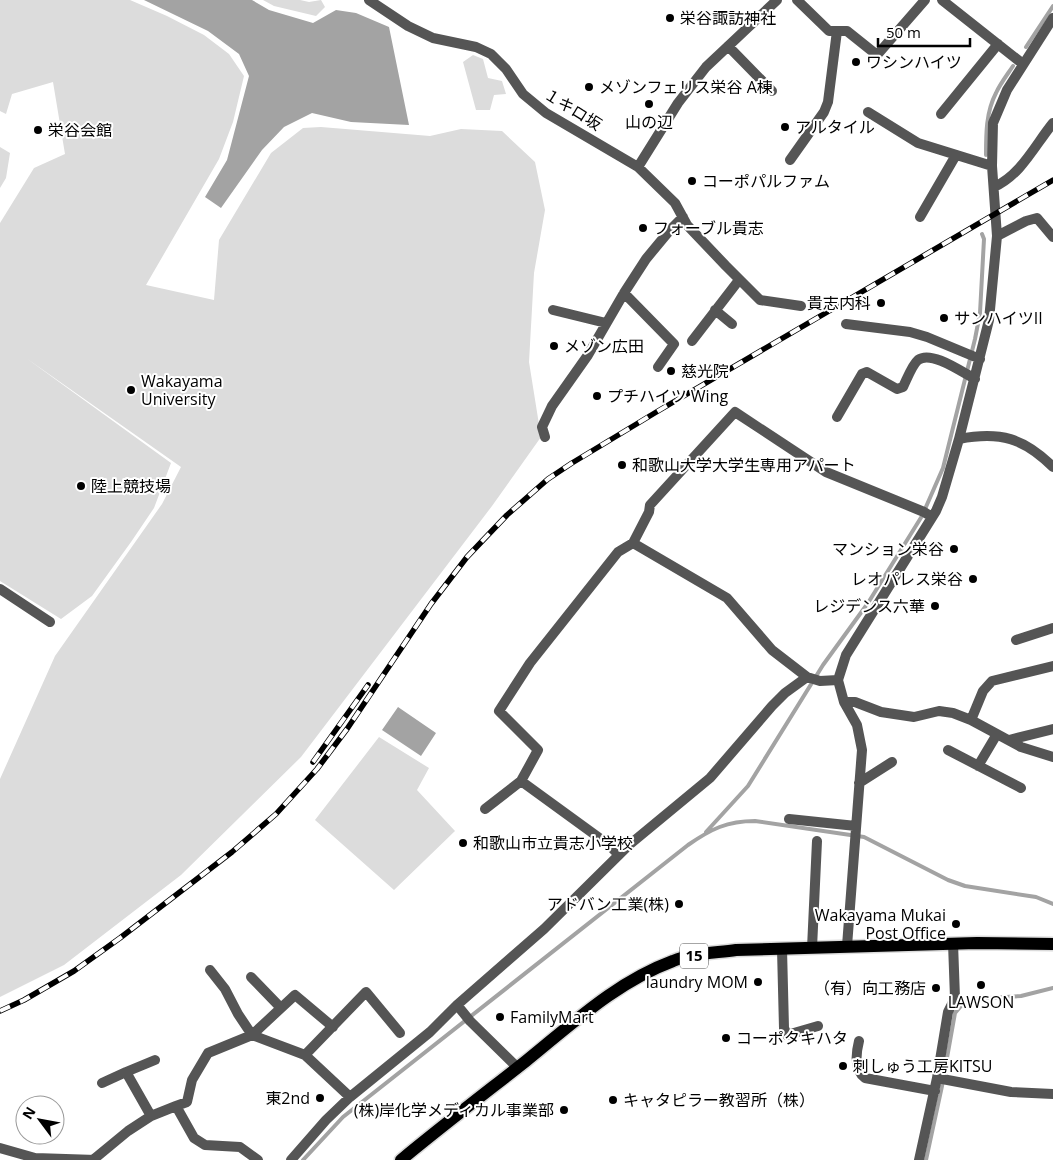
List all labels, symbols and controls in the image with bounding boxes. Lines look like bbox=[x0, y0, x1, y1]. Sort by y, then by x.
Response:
place label: 栄谷諏訪神社 bbox=[680, 7, 776, 29]
marker: 栄谷諏訪神社 bbox=[664, 12, 676, 24]
scale bar bbox=[878, 15, 970, 47]
text: 50 m bbox=[886, 22, 921, 42]
place label: ワシンハイツ bbox=[866, 51, 962, 73]
marker: ワシンハイツ bbox=[850, 56, 862, 68]
place label: メゾンフェリス栄谷 A棟 bbox=[599, 76, 773, 98]
marker: メゾンフェリス栄谷 A棟 bbox=[583, 81, 595, 93]
street label: １キロ坂 bbox=[540, 83, 606, 135]
marker: 山の辺 bbox=[643, 98, 655, 110]
place label: 山の辺 bbox=[625, 111, 673, 133]
place label: アルタイル bbox=[795, 116, 875, 138]
place label: 栄谷会館 bbox=[48, 119, 112, 141]
marker: アルタイル bbox=[779, 121, 791, 133]
marker: 栄谷会館 bbox=[32, 124, 44, 136]
place label: コーポパルファム bbox=[702, 170, 830, 192]
marker: コーポパルファム bbox=[686, 175, 698, 187]
place label: フォーブル貴志 bbox=[653, 217, 764, 239]
marker: フォーブル貴志 bbox=[637, 222, 649, 234]
place label: 貴志内科 bbox=[807, 292, 871, 314]
marker: 貴志内科 bbox=[875, 297, 887, 309]
place label: サンハイツII bbox=[954, 307, 1043, 329]
marker: サンハイツII bbox=[938, 312, 950, 324]
place label: メゾン広田 bbox=[564, 335, 644, 357]
marker: メゾン広田 bbox=[548, 340, 560, 352]
place label: 慈光院 bbox=[681, 360, 729, 382]
marker: 慈光院 bbox=[665, 365, 677, 377]
place label: Wakayama University bbox=[141, 370, 223, 410]
marker: Wakayama University bbox=[125, 384, 137, 396]
place label: プチハイツ Wing bbox=[607, 385, 728, 407]
marker: プチハイツ Wing bbox=[591, 390, 603, 402]
place label: 和歌山大学大学生専用アパート bbox=[632, 454, 856, 476]
marker: 和歌山大学大学生専用アパート bbox=[616, 459, 628, 471]
place label: 陸上競技場 bbox=[91, 475, 171, 497]
marker: 陸上競技場 bbox=[75, 480, 87, 492]
place label: マンション栄谷 bbox=[832, 538, 944, 560]
marker: マンション栄谷 bbox=[948, 543, 960, 555]
place label: レオパレス栄谷 bbox=[851, 568, 963, 590]
marker: レオパレス栄谷 bbox=[967, 573, 979, 585]
place label: レジデンス六華 bbox=[813, 595, 925, 617]
marker: レジデンス六華 bbox=[929, 600, 941, 612]
place label: 和歌山市立貴志小学校 bbox=[473, 832, 633, 854]
marker: 和歌山市立貴志小学校 bbox=[457, 837, 469, 849]
place label: アドバン工業(株) bbox=[547, 893, 669, 915]
marker: アドバン工業(株) bbox=[673, 898, 685, 910]
place label: Wakayama Mukai Post Office bbox=[815, 904, 946, 944]
marker: Wakayama Mukai Post Office bbox=[950, 918, 962, 930]
road number: 15 bbox=[680, 944, 708, 968]
place label: laundry MOM bbox=[646, 971, 748, 993]
marker: laundry MOM bbox=[752, 976, 764, 988]
place label: （有）向工務店 bbox=[814, 977, 926, 999]
marker: LAWSON bbox=[975, 979, 987, 991]
marker: （有）向工務店 bbox=[930, 982, 942, 994]
place label: LAWSON bbox=[948, 991, 1014, 1013]
place label: FamilyMart bbox=[510, 1006, 594, 1028]
marker: FamilyMart bbox=[494, 1011, 506, 1023]
place label: コーポタキハタ bbox=[736, 1027, 848, 1049]
marker: コーポタキハタ bbox=[720, 1032, 732, 1044]
place label: 刺しゅう工房KITSU bbox=[853, 1055, 993, 1077]
marker: 刺しゅう工房KITSU bbox=[837, 1060, 849, 1072]
place label: 東2nd bbox=[265, 1087, 310, 1109]
place label: キャタピラー教習所（株） bbox=[623, 1089, 815, 1111]
marker: 東2nd bbox=[314, 1092, 326, 1104]
marker: キャタピラー教習所（株） bbox=[607, 1094, 619, 1106]
north arrow bbox=[15, 1095, 65, 1145]
place label: (株)岸化学メディカル事業部 bbox=[354, 1099, 554, 1121]
text: N bbox=[17, 1103, 40, 1123]
marker: (株)岸化学メディカル事業部 bbox=[558, 1104, 570, 1116]

